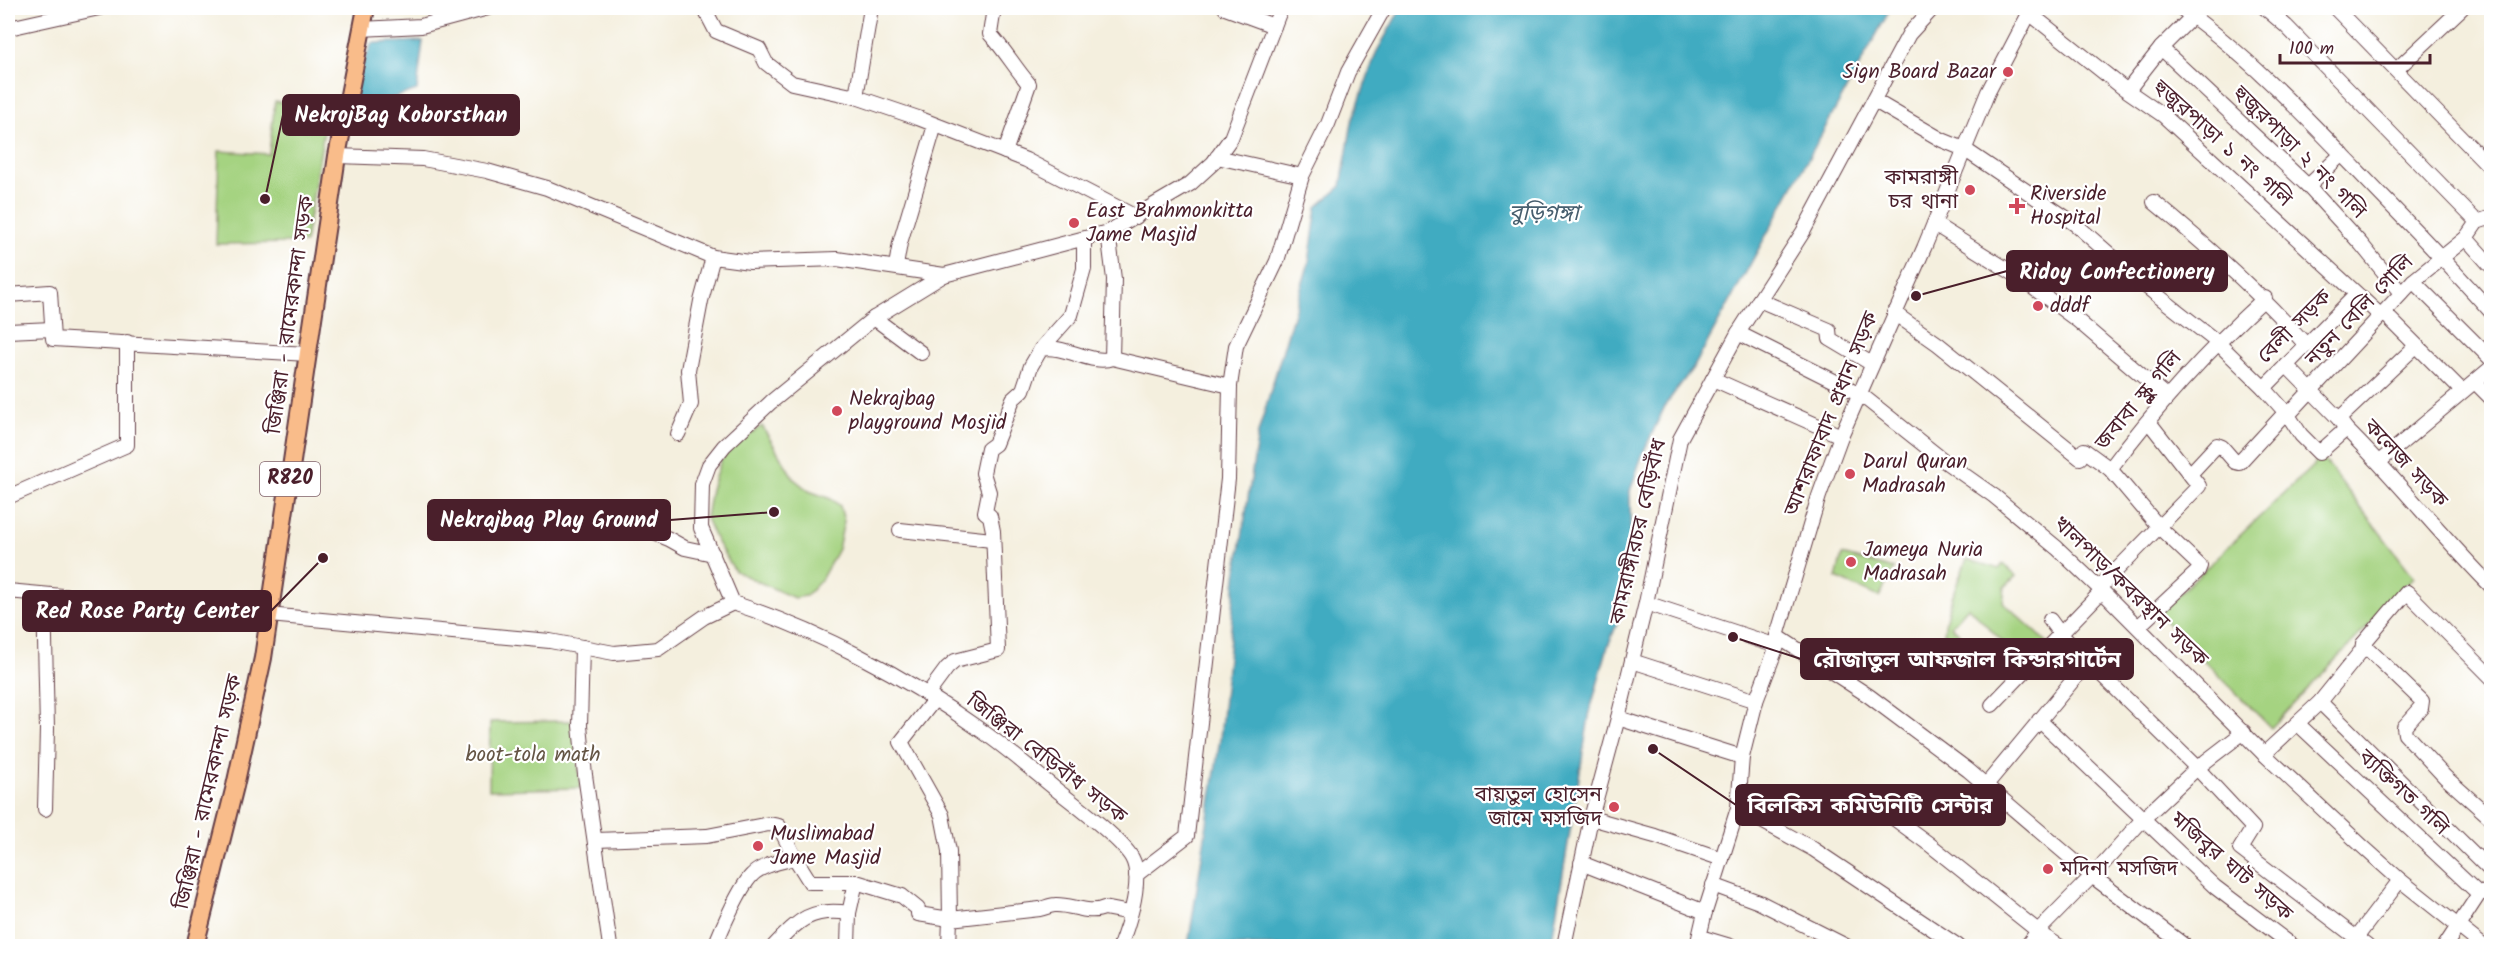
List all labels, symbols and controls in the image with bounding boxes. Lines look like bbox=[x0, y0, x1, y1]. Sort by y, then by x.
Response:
scale bar bbox=[2280, 27, 2430, 65]
text: 100 m bbox=[2289, 35, 2334, 64]
place label: Sign Board Bazar bbox=[1842, 56, 1997, 89]
marker: Sign Board Bazar bbox=[2001, 65, 2015, 79]
street label: হুজুরপাড়া ১ নং গলি bbox=[2144, 72, 2299, 216]
street label: হুজুরপাড়া ২ নং গলি bbox=[2224, 78, 2374, 228]
callout: NekrojBag Koborsthan bbox=[283, 95, 519, 135]
text: NekrojBag Koborsthan bbox=[295, 99, 507, 134]
place label: কামরাঙ্গী চর থানা bbox=[1883, 162, 1958, 219]
place label: Riverside Hospital bbox=[2030, 178, 2107, 235]
marker: কামরাঙ্গী চর থানা bbox=[1963, 183, 1977, 197]
street label: জিঞ্জিরা - রামেরকান্দা সড়ক bbox=[258, 193, 324, 437]
place label: East Brahmonkitta Jame Masjid bbox=[1086, 195, 1253, 252]
water label: বুড়িগঙ্গা bbox=[1509, 197, 1583, 232]
marker: Riverside Hospital bbox=[2008, 197, 2026, 215]
marker: East Brahmonkitta Jame Masjid bbox=[1067, 216, 1081, 230]
street label: নতুন বেলি গোলি bbox=[2297, 247, 2423, 375]
callout: Ridoy Confectionery bbox=[2007, 251, 2227, 291]
text: Ridoy Confectionery bbox=[2019, 256, 2215, 291]
street label: বেলী সড়ক bbox=[2250, 281, 2341, 372]
place label: dddf bbox=[2050, 290, 2091, 323]
marker: dddf bbox=[2031, 299, 2045, 313]
street label: আশরাফাবাদ প্রধান সড়ক bbox=[1775, 306, 1889, 522]
street label: জবাবা স্কুল গলি bbox=[2087, 343, 2191, 459]
place label: Nekrajbag playground Mosjid bbox=[848, 383, 1007, 440]
marker: Nekrajbag playground Mosjid bbox=[830, 404, 844, 418]
street label: কলেজ সড়ক bbox=[2354, 411, 2456, 517]
street label: কামরাঙ্গীরচর বেড়িবাঁধ bbox=[1601, 435, 1677, 629]
place label: Darul Quran Madrasah bbox=[1862, 446, 1968, 503]
road number: R820 bbox=[260, 462, 320, 496]
marker: Darul Quran Madrasah bbox=[1843, 467, 1857, 481]
callout: Nekrajbag Play Ground bbox=[428, 500, 670, 540]
text: Nekrajbag Play Ground bbox=[440, 504, 659, 539]
street label: খালপাড়/কবরস্থান সড়ক bbox=[2045, 509, 2216, 676]
place label: Jameya Nuria Madrasah bbox=[1863, 534, 1983, 591]
marker: Jameya Nuria Madrasah bbox=[1844, 555, 1858, 569]
callout: Red Rose Party Center bbox=[23, 591, 271, 631]
text: Red Rose Party Center bbox=[35, 595, 260, 630]
callout: রৌজাতুল আফজাল কিন্ডারগার্টেন bbox=[1801, 639, 2133, 679]
text: রৌজাতুল আফজাল কিন্ডারগার্টেন bbox=[1813, 644, 2121, 679]
street label: জিঞ্জিরা - রামেরকান্দা সড়ক bbox=[166, 670, 252, 914]
street label: জিঞ্জিরা বেড়িবাঁধ সড়ক bbox=[958, 685, 1134, 833]
park label: boot-tola math bbox=[466, 739, 600, 772]
street label: ব্যক্তিগত গলি bbox=[2349, 741, 2456, 844]
place label: বায়তুল হোসেন জামে মসজিদ bbox=[1473, 779, 1602, 836]
callout: বিলকিস কমিউনিটি সেন্টার bbox=[1736, 785, 2005, 825]
text: বিলকিস কমিউনিটি সেন্টার bbox=[1747, 790, 1993, 825]
marker: বায়তুল হোসেন জামে মসজিদ bbox=[1607, 800, 1621, 814]
street label: মজিবুর ঘাট সড়ক bbox=[2161, 804, 2301, 930]
place label: Muslimabad Jame Masjid bbox=[770, 818, 881, 875]
marker: Muslimabad Jame Masjid bbox=[751, 839, 765, 853]
place label: মদিনা মসজিদ bbox=[2059, 853, 2178, 886]
marker: মদিনা মসজিদ bbox=[2041, 862, 2055, 876]

